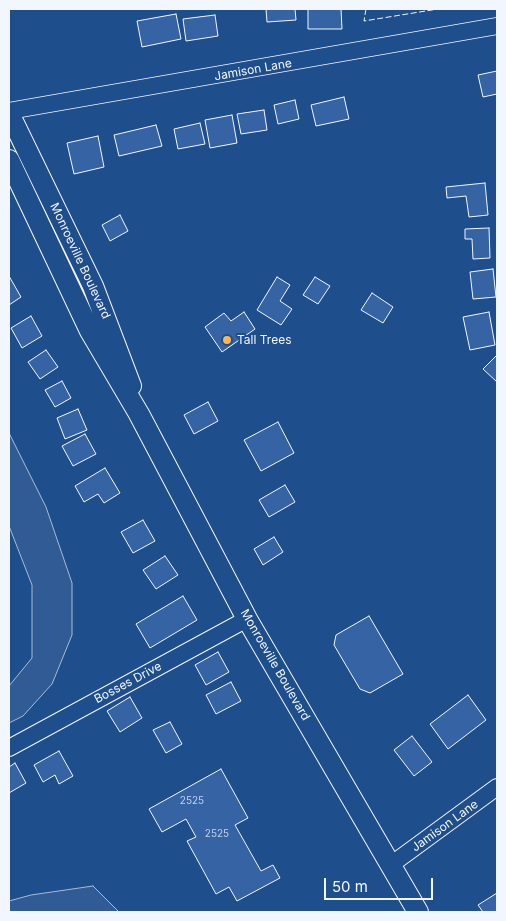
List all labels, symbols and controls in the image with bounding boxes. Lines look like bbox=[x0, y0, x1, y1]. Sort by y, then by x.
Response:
street label: Jamison Lane bbox=[213, 56, 293, 84]
street label: Monroeville Boulevard bbox=[47, 201, 113, 321]
place label: Tall Trees bbox=[237, 333, 292, 347]
marker: Tall Trees bbox=[221, 334, 233, 346]
street label: Monroeville Boulevard bbox=[237, 607, 313, 723]
street label: Bosses Drive bbox=[92, 659, 164, 707]
house number: 2525 bbox=[180, 795, 204, 807]
street label: Jamison Lane bbox=[409, 797, 481, 855]
house number: 2525 bbox=[205, 828, 229, 840]
scale bar bbox=[326, 868, 435, 900]
text: 50 m bbox=[332, 877, 368, 896]

